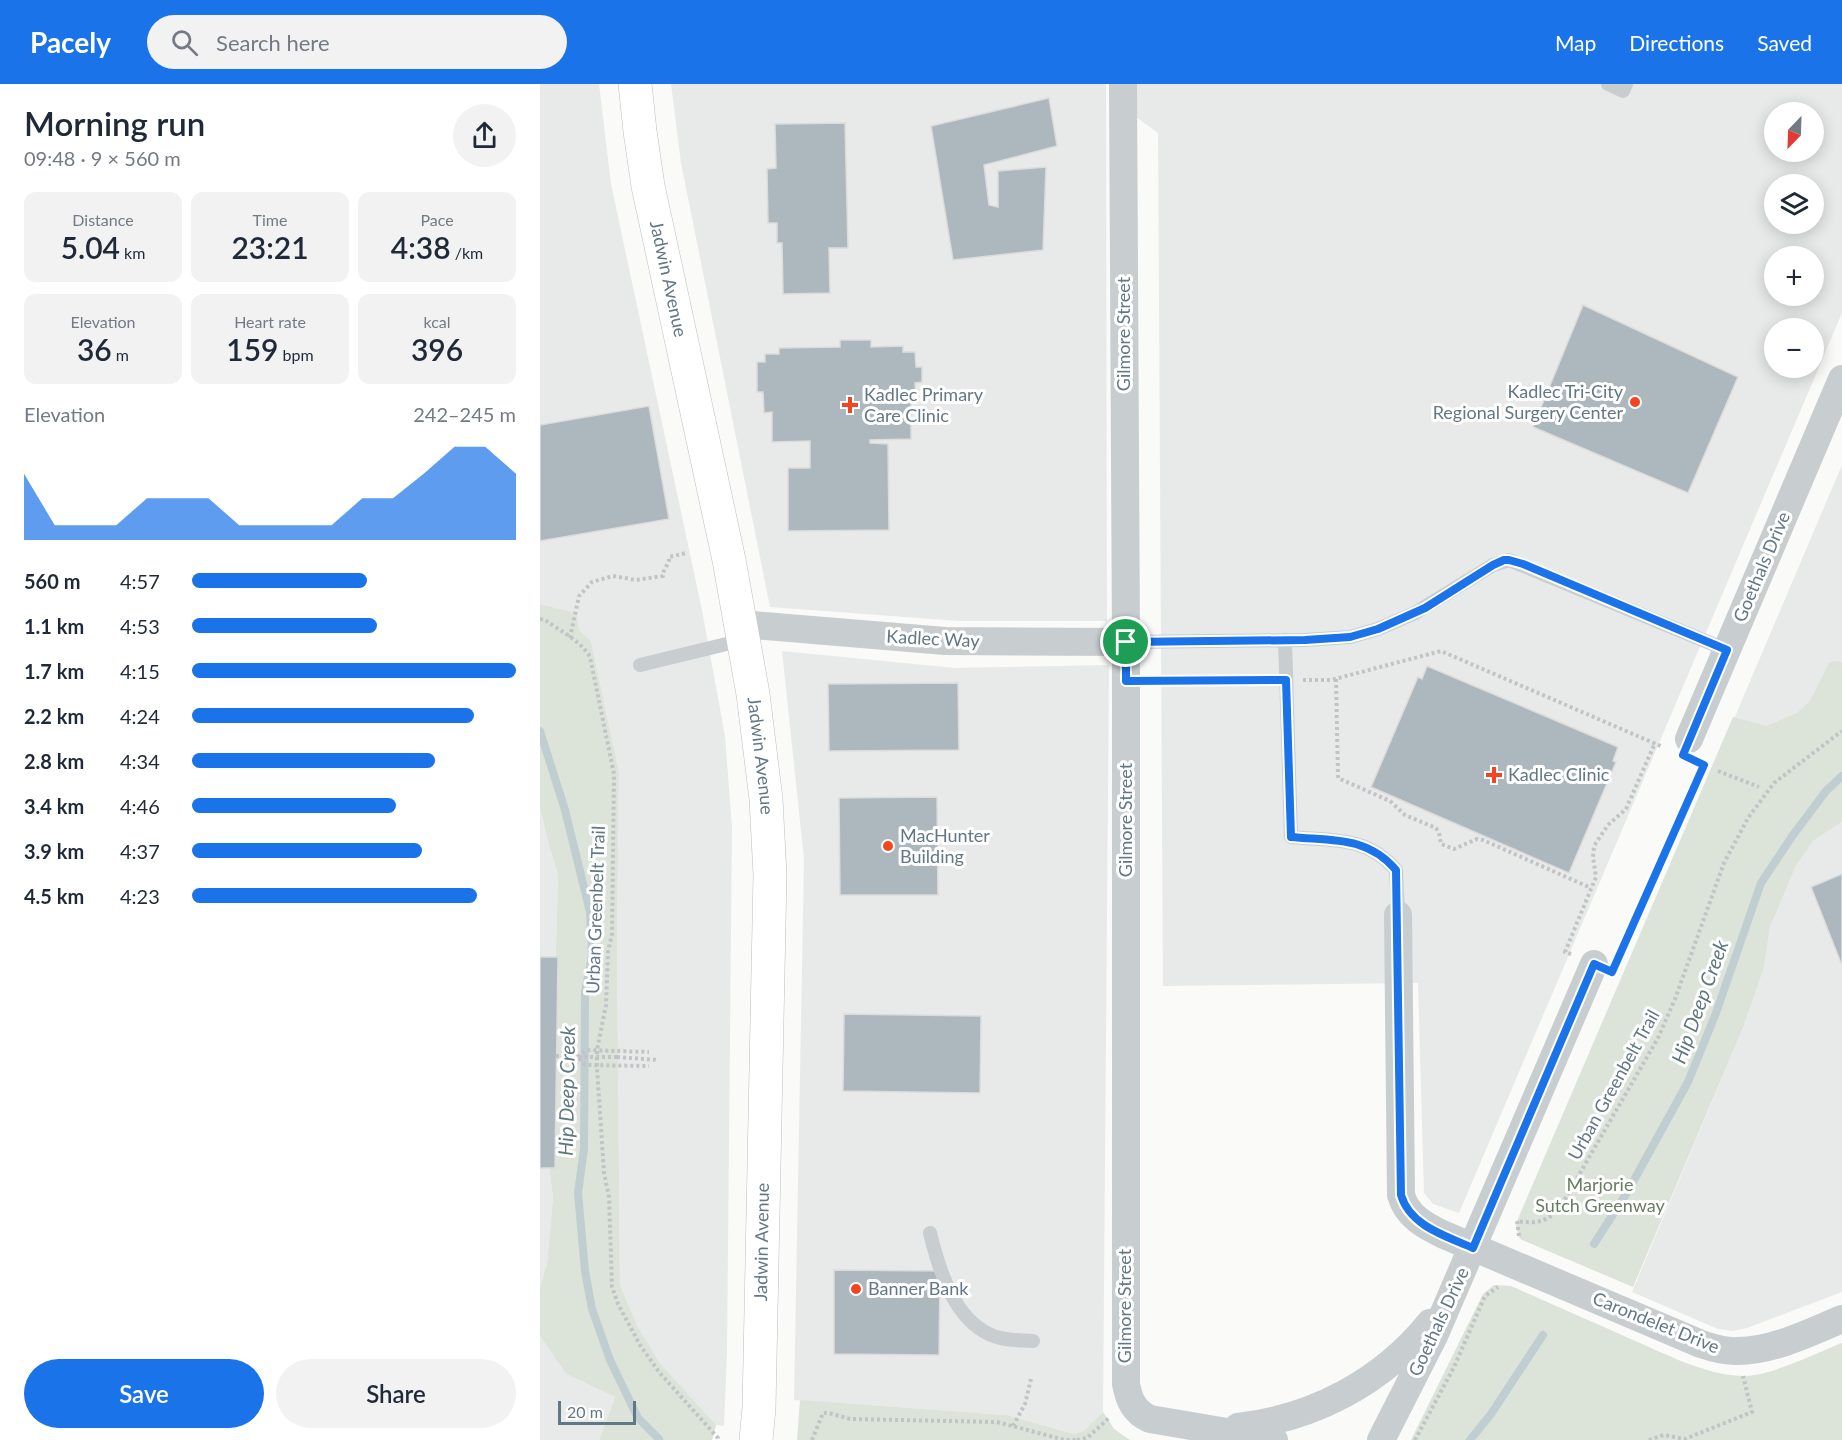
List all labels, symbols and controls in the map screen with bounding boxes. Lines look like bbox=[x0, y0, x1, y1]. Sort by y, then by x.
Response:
search box bbox=[147, 15, 567, 69]
text: Pacely bbox=[30, 25, 111, 59]
icon: search bbox=[168, 26, 201, 59]
text: Search here bbox=[216, 29, 330, 56]
text: Map bbox=[1555, 30, 1596, 55]
text: Directions bbox=[1629, 30, 1724, 55]
text: Saved bbox=[1757, 30, 1812, 55]
north arrow bbox=[1764, 102, 1824, 162]
map controls bbox=[1764, 102, 1824, 378]
text: Morning run bbox=[24, 103, 205, 143]
button: share bbox=[453, 104, 516, 167]
text: 09:48 · 9 × 560 m bbox=[24, 146, 181, 170]
button: layers bbox=[1764, 174, 1824, 234]
text: Distance bbox=[72, 210, 134, 229]
text: Time bbox=[253, 210, 287, 229]
text: Pace bbox=[420, 210, 454, 229]
street label: Jadwin Avenue bbox=[646, 219, 692, 339]
text: 5.04 bbox=[61, 229, 120, 265]
text: 23:21 bbox=[231, 229, 309, 265]
text: 4:38 bbox=[391, 229, 451, 265]
text: km bbox=[120, 243, 145, 262]
text: /km bbox=[451, 243, 483, 262]
button: + bbox=[1764, 246, 1824, 306]
street label: Gilmore Street bbox=[1112, 276, 1134, 391]
text: Elevation bbox=[71, 312, 136, 331]
text: Heart rate bbox=[234, 312, 306, 331]
text: kcal bbox=[423, 312, 451, 331]
button: − bbox=[1764, 318, 1824, 378]
text: 36 bbox=[77, 331, 112, 367]
text: 159 bbox=[226, 331, 279, 367]
text: 396 bbox=[411, 331, 463, 367]
text: m bbox=[112, 345, 129, 364]
text: bpm bbox=[279, 345, 314, 364]
place label: Kadlec Tri-City Regional Surgery Center bbox=[1433, 380, 1624, 423]
place label: Kadlec Primary Care Clinic bbox=[864, 383, 984, 426]
marker: Kadlec Tri-City Regional Surgery Center bbox=[1628, 395, 1642, 409]
marker: Kadlec Primary Care Clinic bbox=[841, 396, 859, 414]
text: Elevation bbox=[24, 402, 105, 426]
text: 242–245 m bbox=[413, 402, 516, 426]
street label: Goethals Drive bbox=[1728, 508, 1794, 625]
text: 560 m bbox=[24, 569, 80, 593]
text: 4:57 bbox=[120, 569, 160, 593]
text: 1.1 km bbox=[24, 614, 84, 638]
text: 4:53 bbox=[120, 614, 160, 638]
pin bbox=[1100, 616, 1151, 667]
street label: Kadlec Way bbox=[886, 625, 981, 651]
icon: arrive bbox=[1109, 625, 1142, 658]
text: 1.7 km bbox=[24, 659, 84, 683]
text: 4:15 bbox=[120, 659, 160, 683]
street label: Jadwin Avenue bbox=[743, 696, 779, 815]
text: 2.2 km bbox=[24, 704, 84, 728]
text: 4:24 bbox=[120, 704, 160, 728]
text: 2.8 km bbox=[24, 749, 84, 773]
text: 4:34 bbox=[120, 749, 160, 773]
street label: Gilmore Street bbox=[1114, 762, 1136, 877]
place label: Kadlec Clinic bbox=[1508, 763, 1610, 785]
marker: Kadlec Clinic bbox=[1485, 766, 1503, 784]
text: 3.4 km bbox=[24, 794, 84, 818]
text: 4:46 bbox=[120, 794, 160, 818]
place label: MacHunter Building bbox=[900, 824, 990, 867]
street label: Urban Greenbelt Trail bbox=[581, 825, 609, 994]
text: 3.9 km bbox=[24, 839, 84, 863]
text: 4:37 bbox=[120, 839, 160, 863]
marker: MacHunter Building bbox=[881, 839, 895, 853]
text: 4.5 km bbox=[24, 884, 84, 908]
text: 4:23 bbox=[120, 884, 160, 908]
water label: Hip Deep Creek bbox=[1666, 936, 1733, 1067]
street label: Urban Greenbelt Trail bbox=[1563, 1006, 1664, 1163]
water label: Hip Deep Creek bbox=[553, 1025, 579, 1156]
park label: Marjorie Sutch Greenway bbox=[1535, 1173, 1665, 1216]
street label: Jadwin Avenue bbox=[749, 1183, 773, 1301]
street label: Gilmore Street bbox=[1113, 1248, 1135, 1363]
street label: Goethals Drive bbox=[1403, 1264, 1473, 1380]
place label: Banner Bank bbox=[868, 1277, 969, 1299]
marker: Banner Bank bbox=[849, 1282, 863, 1296]
street label: Carondelet Drive bbox=[1590, 1287, 1723, 1357]
button: Save bbox=[24, 1359, 264, 1428]
button: Share bbox=[276, 1359, 516, 1428]
scale bar bbox=[558, 1398, 636, 1426]
text: 20 m bbox=[567, 1402, 603, 1421]

